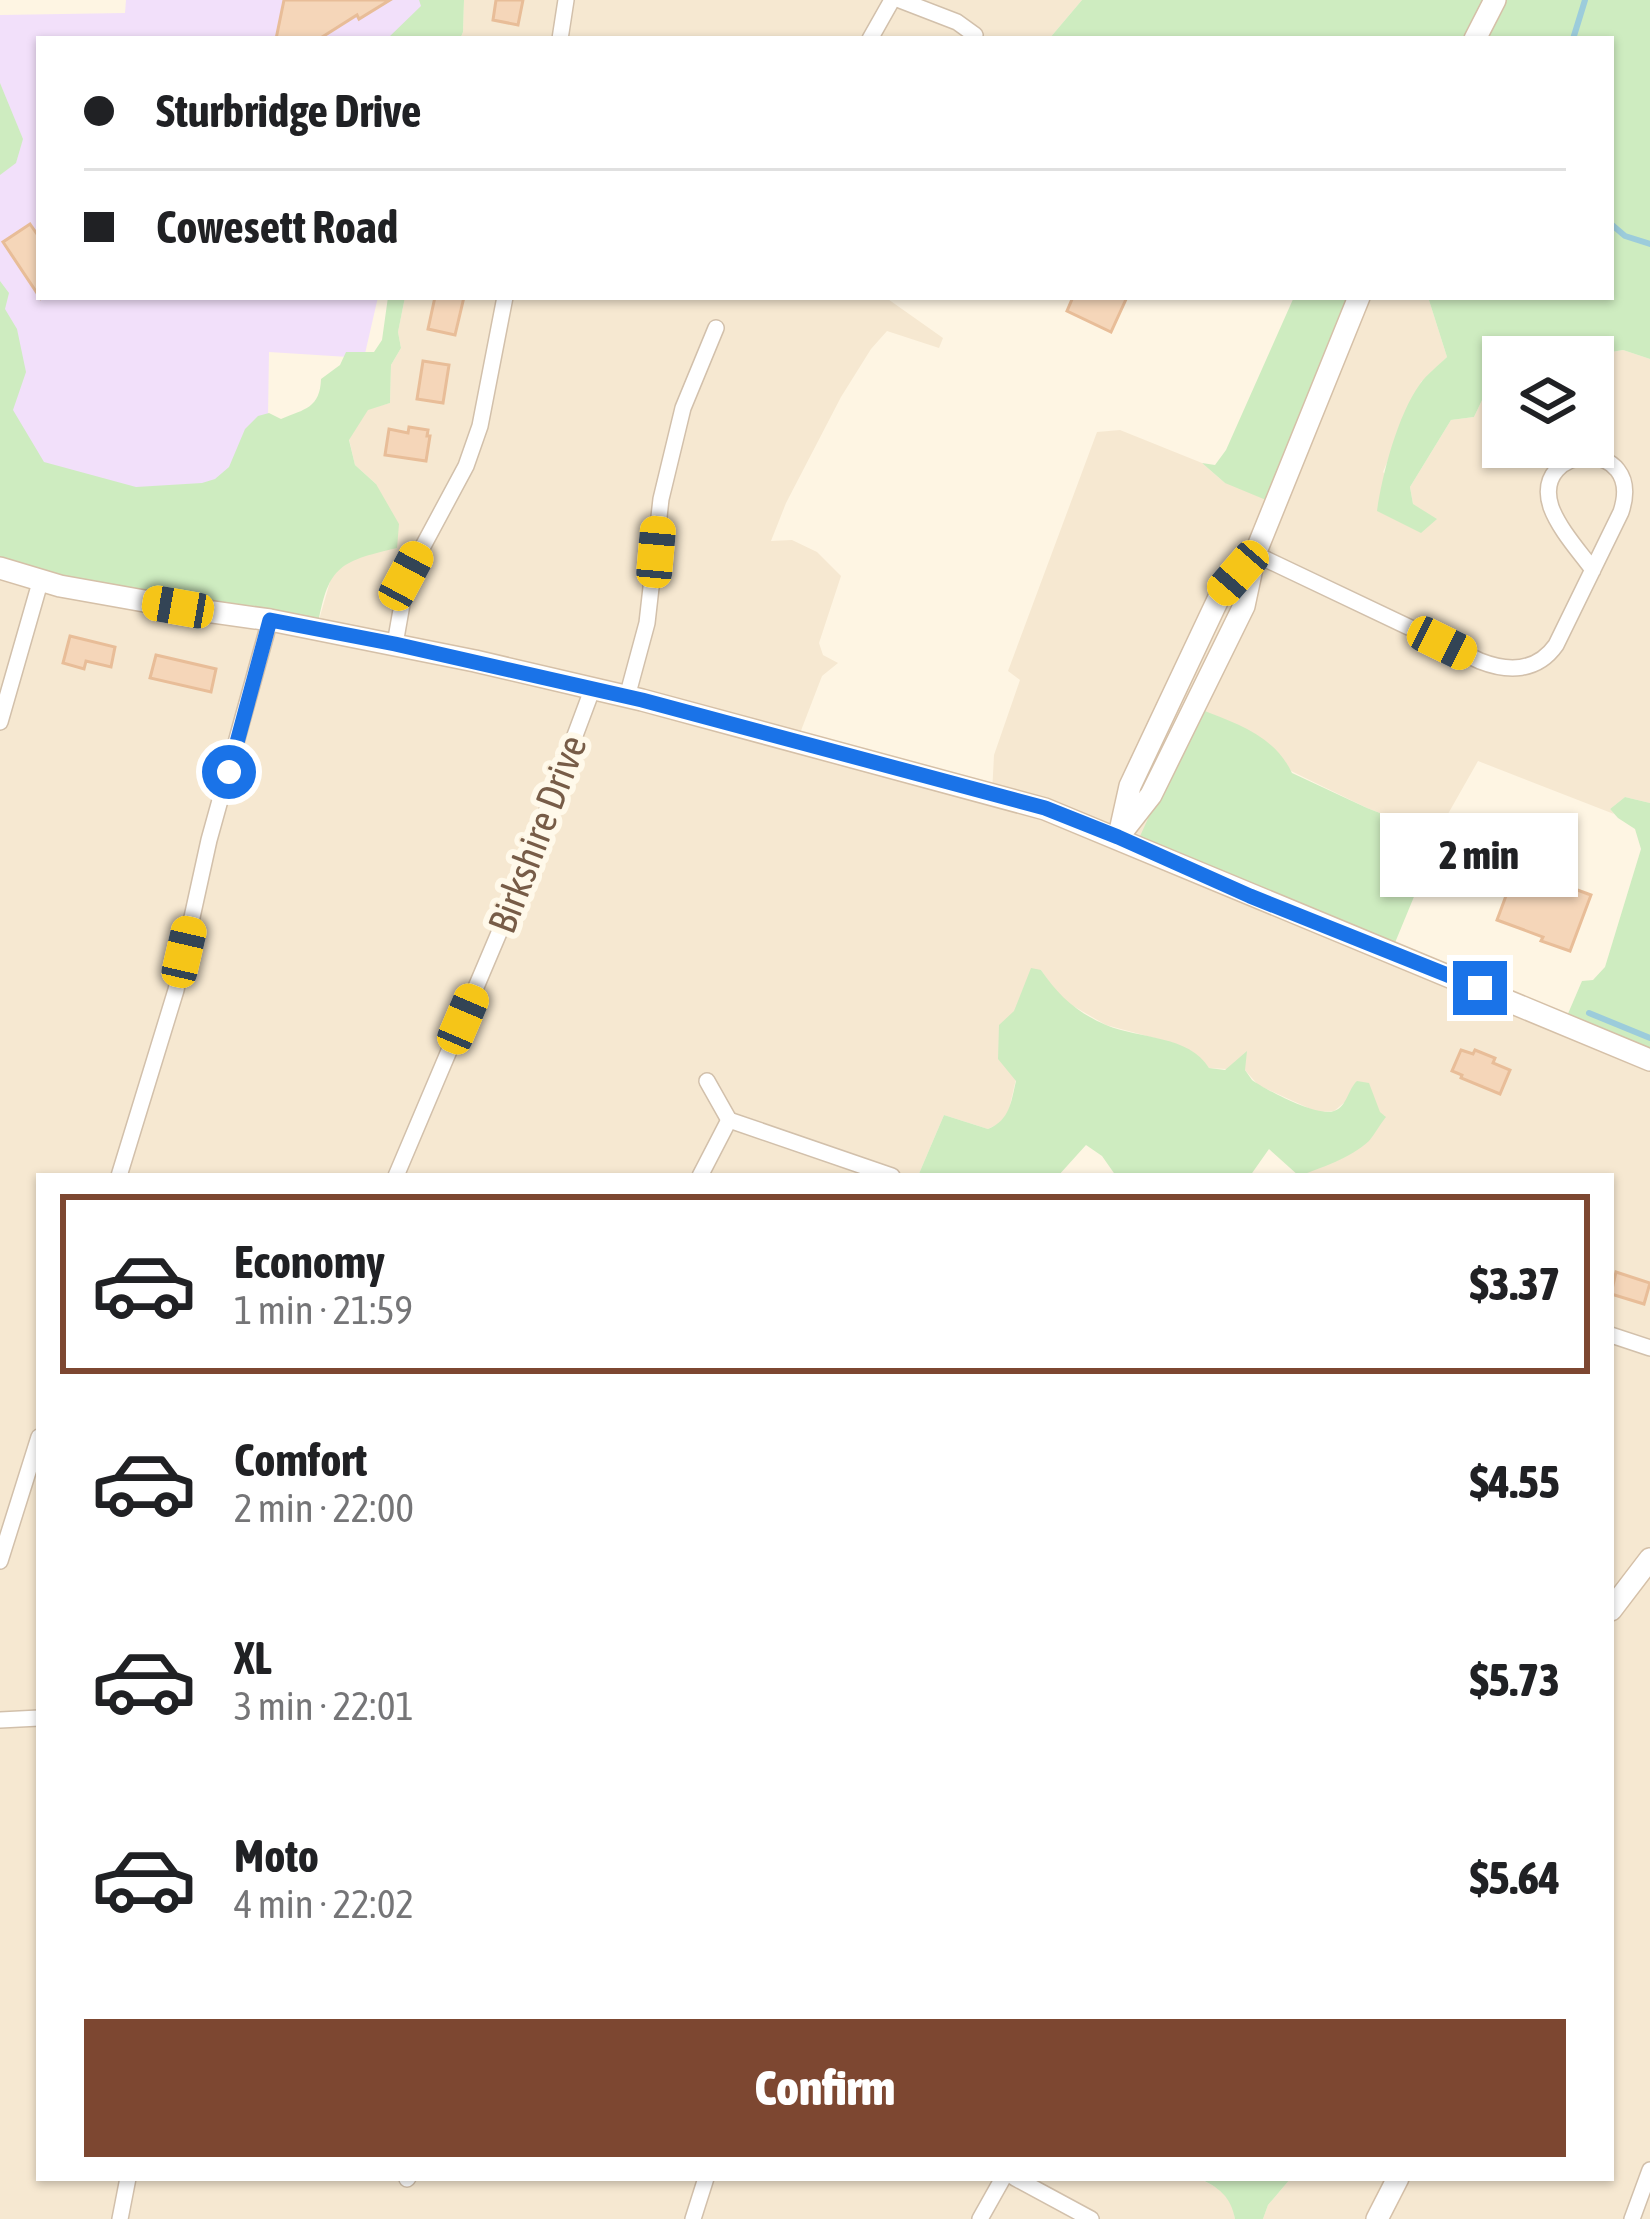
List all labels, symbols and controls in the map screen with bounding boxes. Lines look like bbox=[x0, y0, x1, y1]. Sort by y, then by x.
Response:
text: Sturbridge Drive bbox=[156, 85, 422, 137]
text: Cowesett Road bbox=[156, 201, 398, 253]
map controls bbox=[1482, 336, 1614, 468]
button: layers bbox=[1482, 336, 1614, 468]
car bbox=[635, 515, 677, 589]
car bbox=[1201, 534, 1275, 612]
car bbox=[373, 536, 439, 616]
car bbox=[139, 583, 217, 631]
car bbox=[1402, 611, 1482, 675]
street label: Birkshire Drive bbox=[479, 729, 595, 939]
route start bbox=[202, 745, 256, 799]
callout: 2 min bbox=[1381, 814, 1579, 898]
text: 2 min bbox=[1439, 833, 1519, 877]
car bbox=[158, 913, 210, 991]
route end bbox=[1453, 961, 1507, 1015]
car bbox=[432, 979, 494, 1059]
icon: car bbox=[90, 1230, 198, 1338]
text: Economy bbox=[234, 1236, 385, 1288]
text: $3.37 bbox=[1470, 1258, 1560, 1310]
text: 1 min · 21:59 bbox=[234, 1288, 413, 1332]
icon: car bbox=[90, 1428, 198, 1536]
text: Comfort bbox=[234, 1434, 367, 1486]
text: $4.55 bbox=[1470, 1456, 1560, 1508]
text: 2 min · 22:00 bbox=[234, 1486, 414, 1530]
icon: car bbox=[90, 1626, 198, 1734]
text: XL bbox=[234, 1632, 272, 1684]
text: $5.73 bbox=[1470, 1654, 1560, 1706]
text: 3 min · 22:01 bbox=[234, 1684, 414, 1728]
icon: car bbox=[90, 1824, 198, 1932]
text: Moto bbox=[234, 1830, 319, 1882]
text: $5.64 bbox=[1470, 1852, 1560, 1904]
text: 4 min · 22:02 bbox=[234, 1882, 414, 1926]
button: Confirm bbox=[84, 2019, 1566, 2157]

